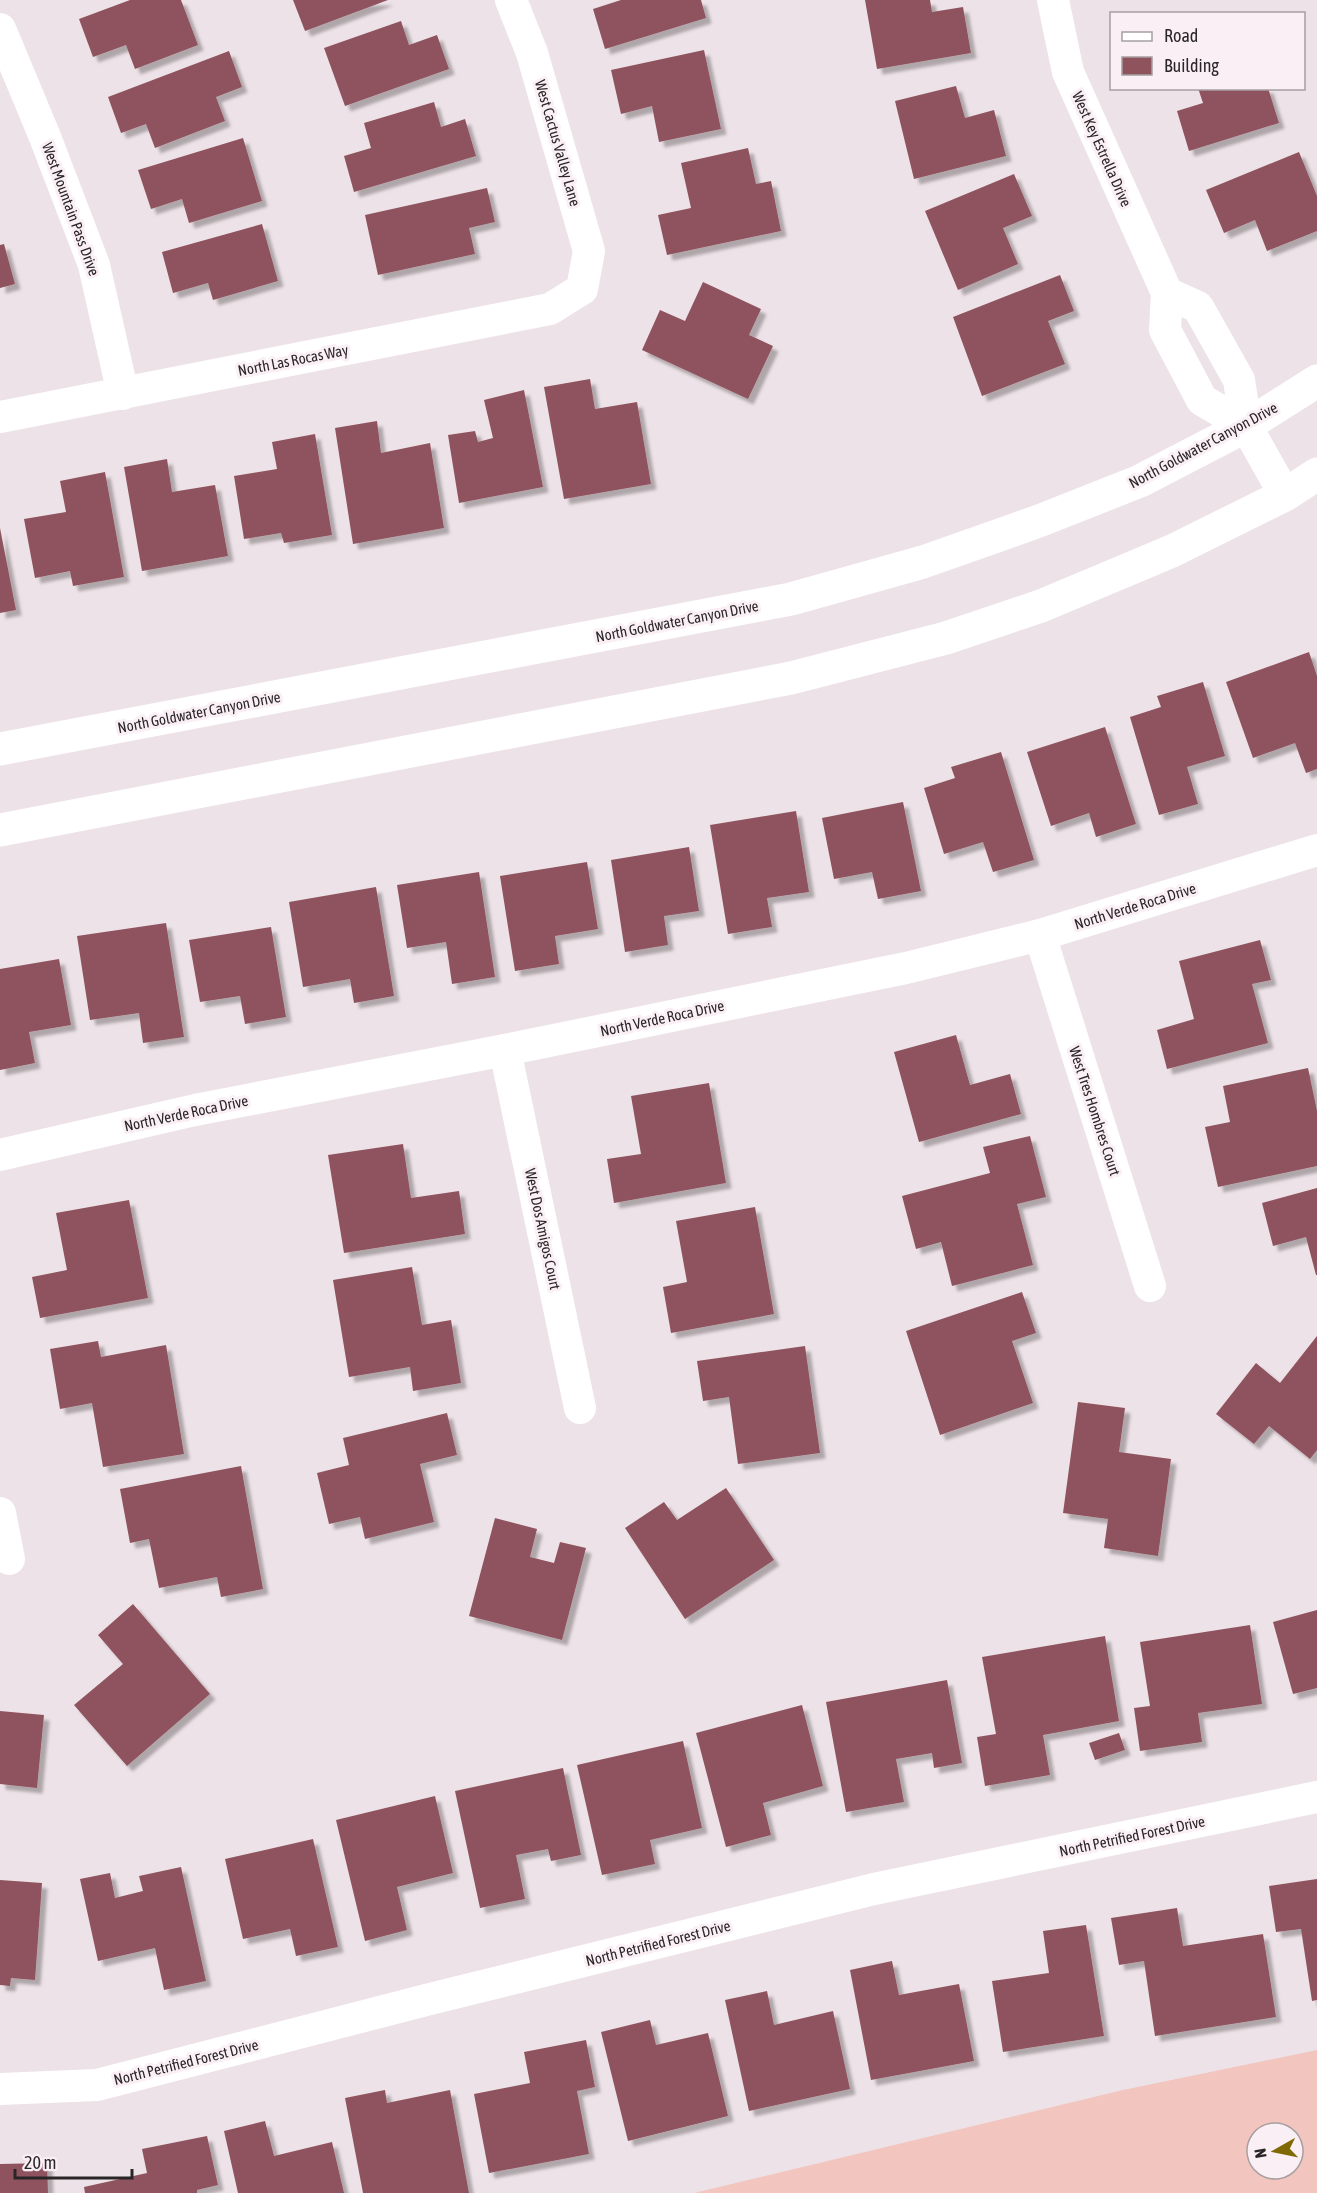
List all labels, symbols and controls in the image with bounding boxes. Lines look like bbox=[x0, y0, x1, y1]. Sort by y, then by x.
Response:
legend bbox=[1110, 12, 1305, 90]
text: Road bbox=[1164, 25, 1198, 46]
text: Building bbox=[1164, 55, 1219, 76]
street label: West Cactus Valley Lane bbox=[532, 78, 584, 208]
street label: West Key Estrella Drive bbox=[1069, 89, 1135, 209]
street label: West Mountain Pass Drive bbox=[39, 140, 103, 278]
street label: North Las Rocas Way bbox=[236, 341, 350, 379]
street label: North Goldwater Canyon Drive bbox=[1126, 399, 1280, 491]
street label: North Goldwater Canyon Drive bbox=[594, 597, 760, 645]
street label: North Goldwater Canyon Drive bbox=[116, 688, 282, 736]
street label: North Verde Roca Drive bbox=[1072, 879, 1198, 933]
street label: North Verde Roca Drive bbox=[599, 997, 726, 1039]
street label: West Tres Hombres Court bbox=[1066, 1044, 1124, 1178]
street label: North Verde Roca Drive bbox=[123, 1092, 250, 1134]
street label: West Dos Amigos Court bbox=[522, 1167, 564, 1291]
street label: North Petrified Forest Drive bbox=[1058, 1812, 1206, 1860]
street label: North Petrified Forest Drive bbox=[584, 1917, 732, 1969]
street label: North Petrified Forest Drive bbox=[112, 2036, 260, 2088]
north arrow bbox=[1245, 2121, 1305, 2181]
scale bar bbox=[15, 2142, 132, 2180]
text: N bbox=[1251, 2147, 1270, 2159]
text: 20 m bbox=[24, 2152, 56, 2173]

